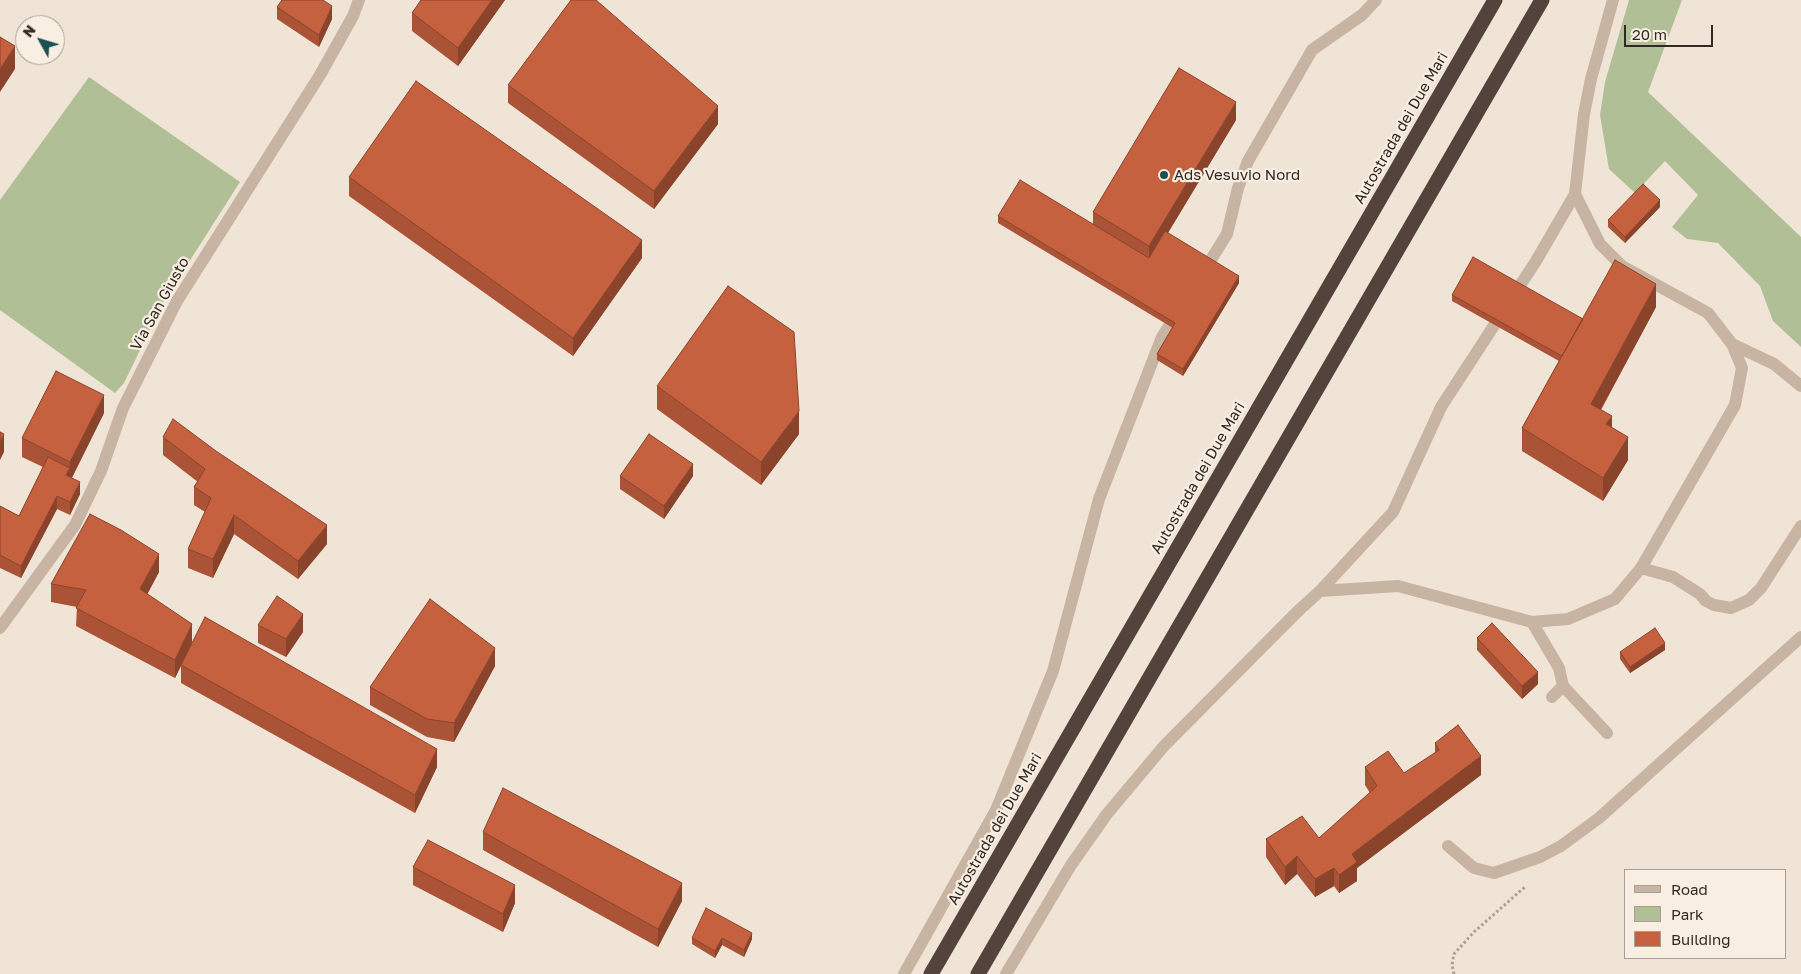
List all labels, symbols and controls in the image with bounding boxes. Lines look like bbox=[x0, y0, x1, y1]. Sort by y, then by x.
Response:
north arrow bbox=[15, 15, 65, 65]
scale bar bbox=[1626, 15, 1715, 47]
text: N bbox=[19, 21, 39, 40]
text: 20 m bbox=[1632, 25, 1667, 43]
street label: Autostrada dei Due Mari bbox=[1350, 49, 1452, 207]
place label: Ads Vesuvio Nord bbox=[1174, 166, 1300, 184]
marker: Ads Vesuvio Nord bbox=[1158, 169, 1170, 181]
street label: Via San Giusto bbox=[127, 254, 193, 354]
street label: Autostrada dei Due Mari bbox=[1147, 399, 1249, 557]
street label: Autostrada dei Due Mari bbox=[944, 750, 1046, 908]
legend bbox=[1624, 869, 1786, 959]
text: Road bbox=[1671, 880, 1708, 898]
text: Park bbox=[1671, 905, 1703, 923]
text: Building bbox=[1671, 930, 1731, 948]

